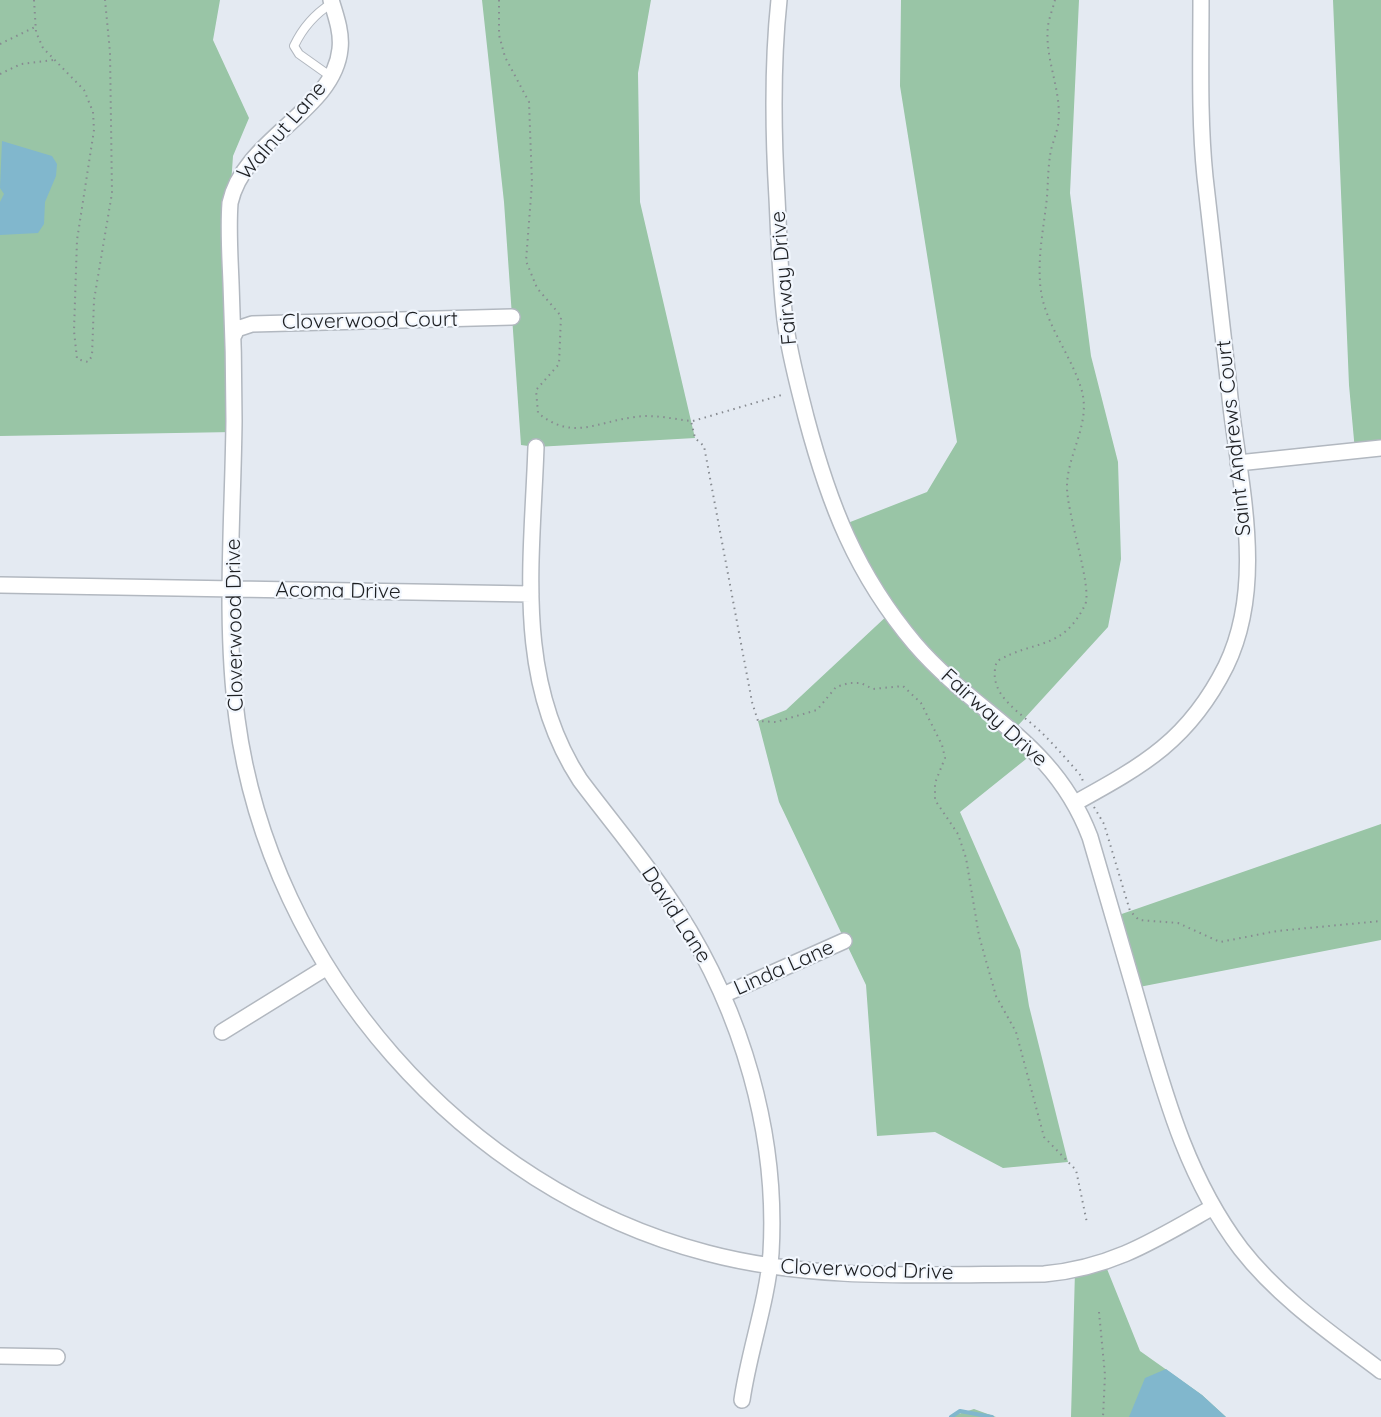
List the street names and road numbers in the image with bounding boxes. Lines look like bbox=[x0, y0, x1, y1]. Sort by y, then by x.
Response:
street label: Walnut Lane bbox=[232, 77, 332, 185]
street label: Fairway Drive bbox=[766, 210, 802, 346]
street label: Cloverwood Court bbox=[282, 307, 458, 335]
street label: Saint Andrews Court bbox=[1211, 339, 1257, 537]
street label: Cloverwood Drive bbox=[221, 538, 249, 712]
street label: Acoma Drive bbox=[275, 577, 401, 605]
street label: Fairway Drive bbox=[936, 664, 1052, 772]
street label: David Lane bbox=[636, 862, 716, 968]
street label: Linda Lane bbox=[730, 935, 838, 1001]
street label: Cloverwood Drive bbox=[780, 1254, 954, 1286]

